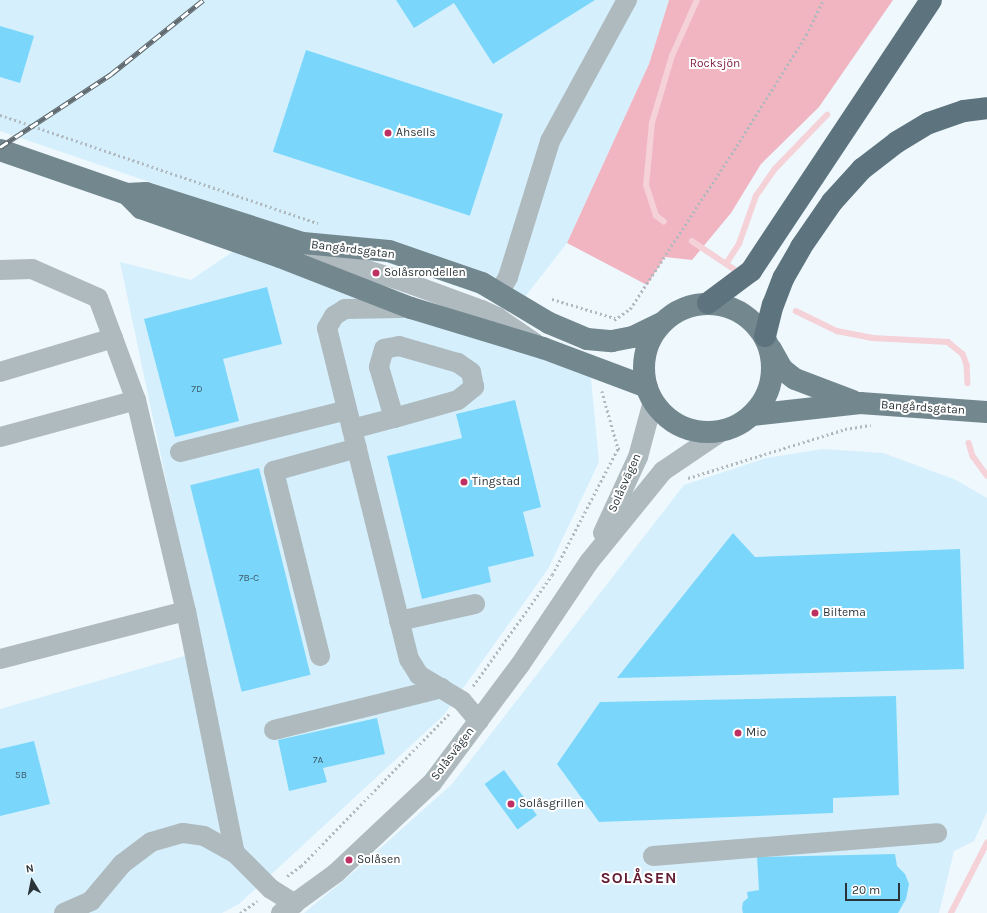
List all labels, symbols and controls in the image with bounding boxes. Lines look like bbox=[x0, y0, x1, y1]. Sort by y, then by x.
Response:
park label: Rocksjön bbox=[690, 57, 740, 71]
place label: Ahsells bbox=[396, 126, 436, 140]
marker: Ahsells bbox=[383, 128, 393, 138]
street label: Bangårdsgatan bbox=[310, 238, 396, 262]
place label: Solåsrondellen bbox=[384, 266, 466, 280]
marker: Solåsrondellen bbox=[371, 268, 381, 278]
house number: 7D bbox=[191, 384, 203, 396]
street label: Bangårdsgatan bbox=[881, 398, 965, 418]
street label: Solåsvägen bbox=[606, 451, 644, 515]
place label: Tingstad bbox=[472, 475, 520, 489]
marker: Tingstad bbox=[459, 477, 469, 487]
house number: 7B-C bbox=[239, 573, 259, 585]
place label: Biltema bbox=[823, 606, 866, 620]
marker: Biltema bbox=[810, 608, 820, 618]
street label: Solåsvägen bbox=[428, 725, 478, 783]
place label: Mio bbox=[746, 726, 766, 740]
marker: Mio bbox=[733, 728, 743, 738]
house number: 7A bbox=[313, 755, 323, 767]
house number: 5B bbox=[15, 770, 27, 782]
place label: Solåsgrillen bbox=[519, 797, 584, 811]
marker: Solåsgrillen bbox=[506, 799, 516, 809]
place label: Solåsen bbox=[357, 853, 400, 867]
marker: Solåsen bbox=[344, 855, 354, 865]
north arrow bbox=[12, 861, 52, 901]
text: N bbox=[25, 862, 35, 876]
district label: SOLÅSEN bbox=[600, 868, 678, 888]
scale bar bbox=[847, 875, 902, 901]
text: 20 m bbox=[852, 883, 880, 897]

